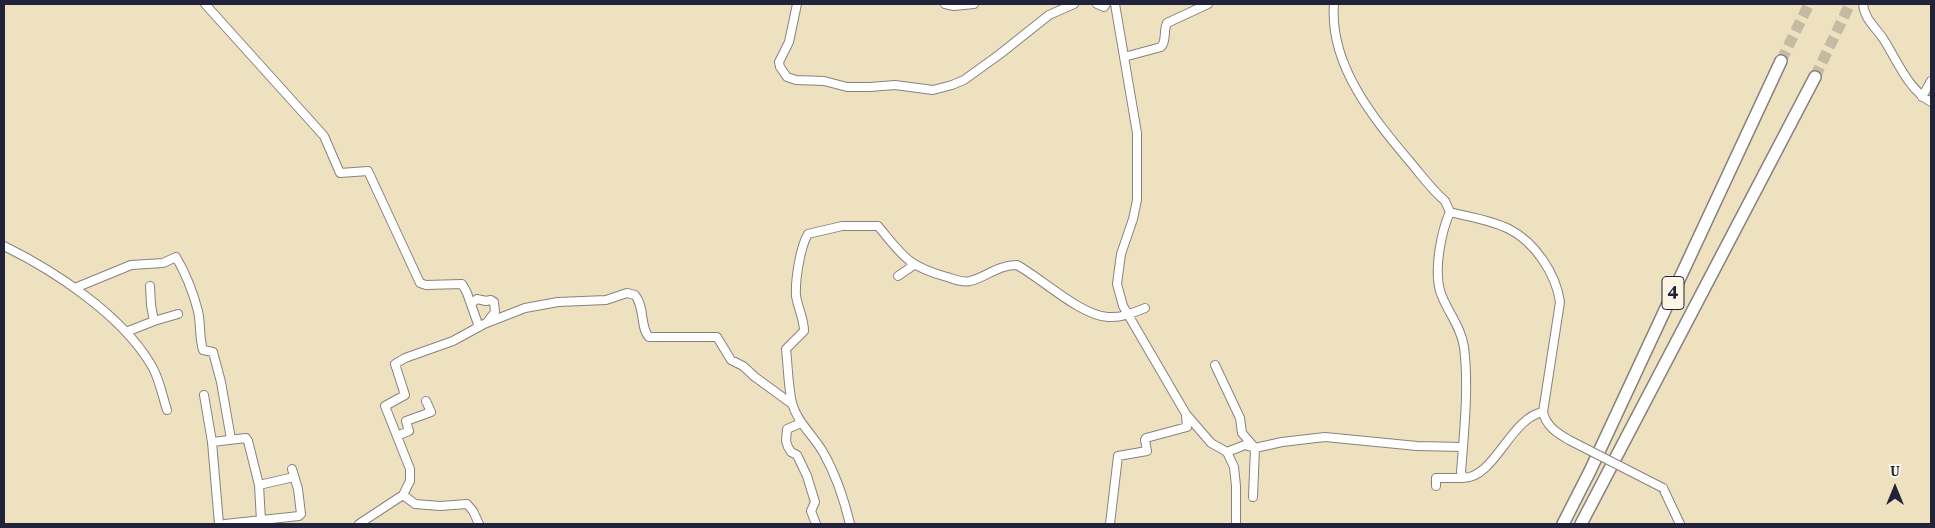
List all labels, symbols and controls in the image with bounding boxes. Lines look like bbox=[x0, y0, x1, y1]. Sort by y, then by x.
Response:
road number: 4 bbox=[1662, 276, 1684, 310]
north arrow bbox=[1870, 463, 1920, 513]
text: U bbox=[1890, 463, 1900, 482]

